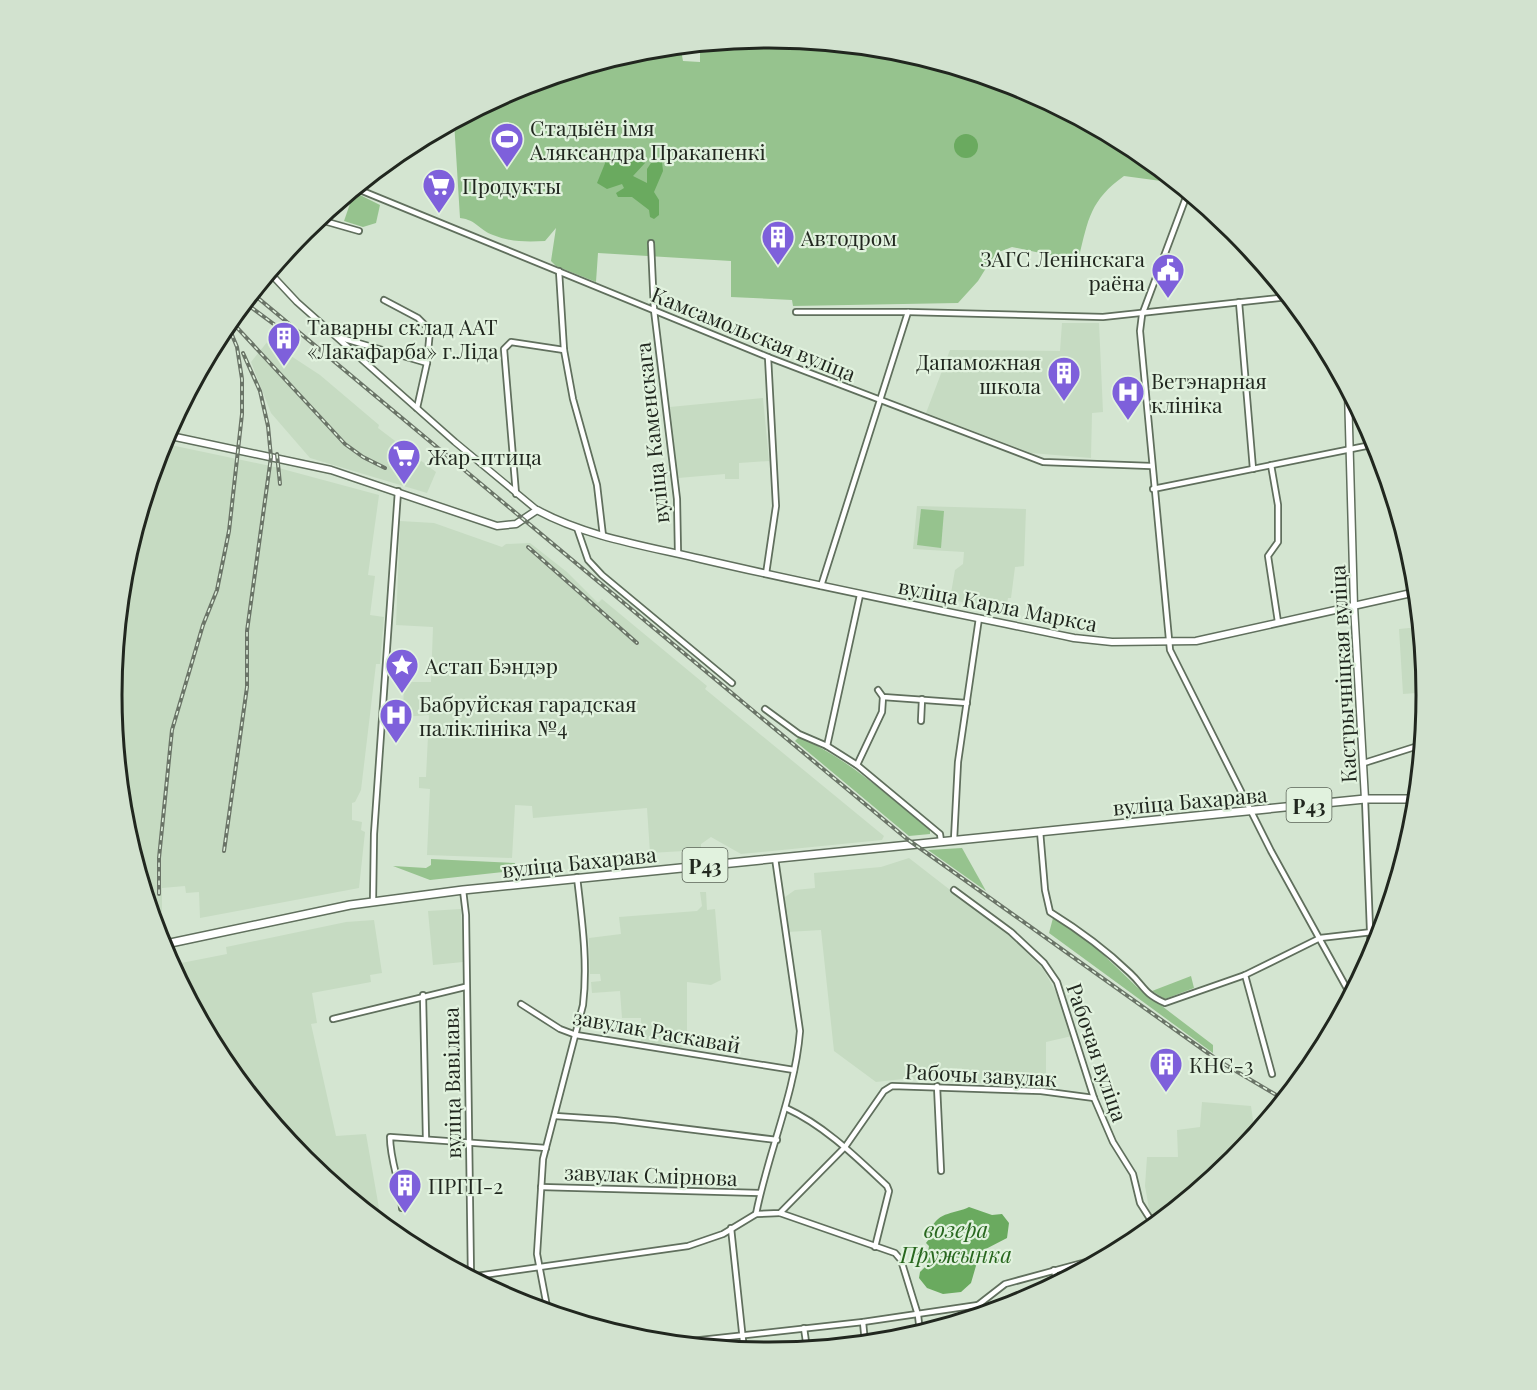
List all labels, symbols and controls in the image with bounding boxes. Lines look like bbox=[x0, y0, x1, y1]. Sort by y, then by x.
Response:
place label: Стадыён імя Аляксандра Пракапенкі bbox=[529, 113, 766, 165]
sports icon: Стадыён імя Аляксандра Пракапенкі bbox=[489, 121, 525, 168]
supermarket icon: Продукты bbox=[421, 167, 457, 214]
place label: Продукты bbox=[462, 171, 561, 199]
building icon: Автодром bbox=[760, 219, 796, 266]
place label: Автодром bbox=[800, 223, 897, 251]
place label: ЗАГС Ленінскага раёна bbox=[980, 244, 1146, 296]
public building icon: ЗАГС Ленінскага раёна bbox=[1150, 252, 1186, 299]
street label: Камсамольская вуліца bbox=[648, 279, 861, 387]
place label: Таварны склад ААТ «Лакафарба» г.Ліда bbox=[307, 312, 499, 364]
building icon: Таварны склад ААТ «Лакафарба» г.Ліда bbox=[266, 320, 302, 367]
street label: вуліца Каменскага bbox=[628, 340, 674, 525]
place label: Дапаможная школа bbox=[916, 347, 1042, 399]
building icon: Дапаможная школа bbox=[1046, 355, 1082, 402]
place label: Ветэнарная клініка bbox=[1151, 366, 1267, 418]
hospital icon: Ветэнарная клініка bbox=[1110, 374, 1146, 421]
supermarket icon: Жар-птица bbox=[386, 438, 422, 485]
place label: Жар-птица bbox=[427, 442, 542, 470]
street label: Кастрычніцкая вуліца bbox=[1322, 564, 1362, 784]
street label: вуліца Карла Маркса bbox=[896, 571, 1101, 637]
place icon: Астап Бэндэр bbox=[384, 647, 420, 694]
place label: Астап Бэндэр bbox=[424, 651, 558, 679]
place label: Бабруйская гарадская паліклініка №4 bbox=[419, 689, 636, 741]
hospital icon: Бабруйская гарадская паліклініка №4 bbox=[378, 697, 414, 744]
street label: вуліца Бахарава bbox=[1112, 779, 1269, 821]
road number: Р43 bbox=[1286, 788, 1332, 822]
street label: вуліца Бахарава bbox=[500, 839, 658, 883]
road number: Р43 bbox=[682, 848, 728, 882]
street label: Рабочая вуліца bbox=[1061, 979, 1135, 1126]
street label: завулак Раскавай bbox=[571, 1001, 743, 1059]
street label: вуліца Вавілава bbox=[436, 1006, 466, 1159]
building icon: КНС-3 bbox=[1148, 1046, 1184, 1093]
place label: КНС-3 bbox=[1189, 1050, 1253, 1078]
street label: Рабочы завулак bbox=[904, 1056, 1058, 1092]
street label: завулак Смірнова bbox=[564, 1157, 739, 1191]
building icon: ПРГП-2 bbox=[387, 1167, 423, 1214]
place label: ПРГП-2 bbox=[428, 1171, 503, 1199]
water label: возера Пружынка bbox=[899, 1214, 1012, 1269]

